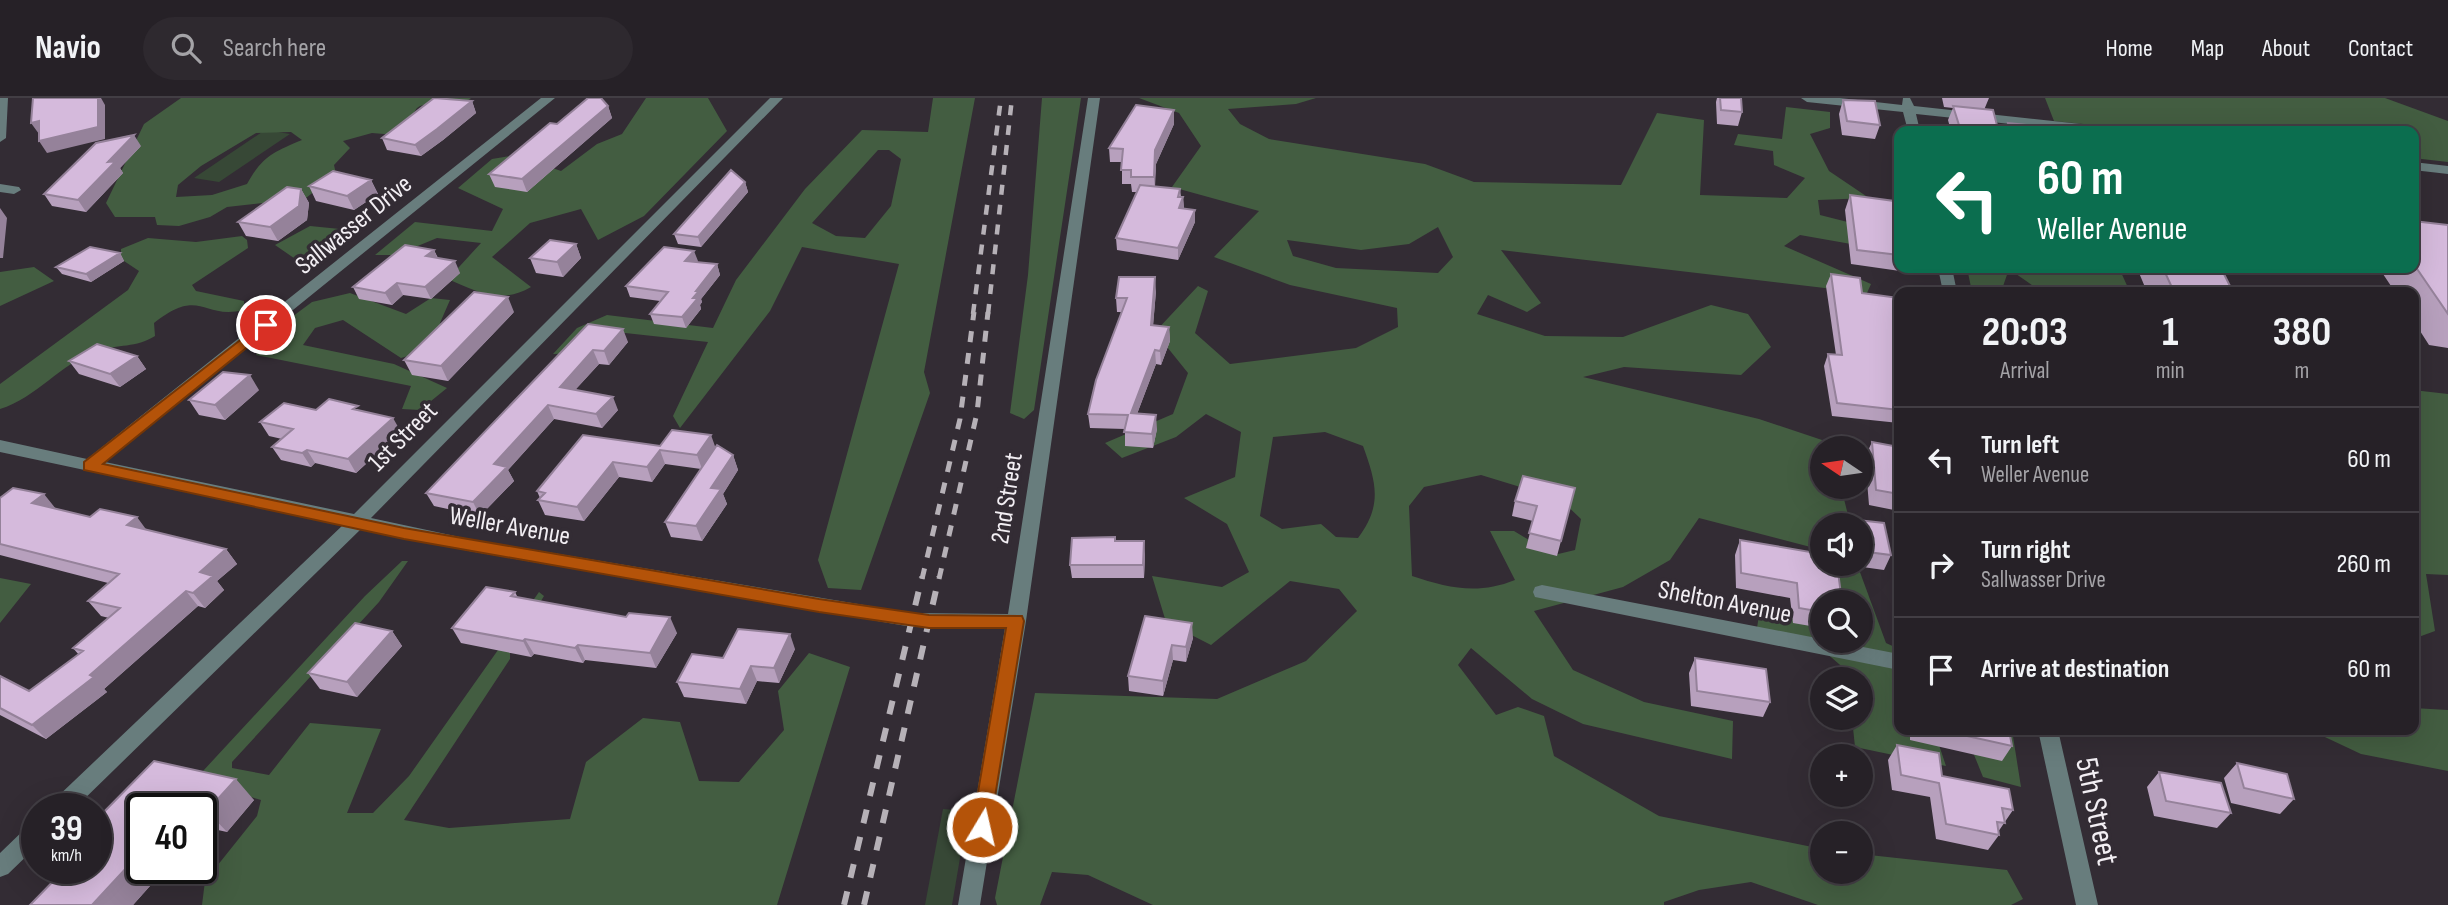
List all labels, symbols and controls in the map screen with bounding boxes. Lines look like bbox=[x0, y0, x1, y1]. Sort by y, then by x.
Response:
search box bbox=[143, 17, 633, 80]
text: Navio bbox=[35, 28, 101, 68]
icon: search bbox=[167, 29, 205, 67]
text: Search here bbox=[223, 33, 326, 64]
text: Home bbox=[2105, 34, 2153, 63]
text: Map bbox=[2191, 34, 2224, 63]
text: About bbox=[2262, 34, 2310, 63]
text: Contact bbox=[2348, 34, 2413, 63]
text: 60 m bbox=[2037, 150, 2124, 209]
icon: left bbox=[1922, 154, 2013, 245]
street label: Sallwasser Drive bbox=[289, 169, 418, 282]
text: Weller Avenue bbox=[2037, 210, 2187, 249]
pin bbox=[236, 295, 296, 355]
icon: arrive bbox=[247, 306, 285, 344]
text: 20:03 bbox=[1982, 307, 2068, 358]
text: 1 bbox=[2162, 307, 2178, 358]
text: 380 bbox=[2273, 307, 2331, 358]
text: Arrival bbox=[2000, 357, 2050, 385]
text: min bbox=[2156, 357, 2185, 385]
text: m bbox=[2294, 357, 2309, 385]
street label: 1st Street bbox=[362, 396, 444, 478]
text: Turn left bbox=[1981, 430, 2059, 461]
north arrow bbox=[1810, 436, 1872, 499]
map controls bbox=[1810, 436, 1873, 884]
icon: left bbox=[1922, 441, 1960, 479]
text: 60 m bbox=[2347, 444, 2391, 475]
street label: 2nd Street bbox=[985, 450, 1030, 546]
text: Weller Avenue bbox=[1981, 461, 2089, 489]
street label: Weller Avenue bbox=[447, 501, 573, 552]
button: sound bbox=[1810, 513, 1873, 576]
text: Turn right bbox=[1981, 535, 2070, 566]
icon: right bbox=[1922, 546, 1960, 584]
text: 260 m bbox=[2336, 549, 2391, 580]
text: Sallwasser Drive bbox=[1981, 566, 2106, 594]
street label: Shelton Avenue bbox=[1656, 574, 1794, 631]
button: search bbox=[1810, 590, 1873, 653]
icon: arrive bbox=[1922, 651, 1960, 689]
text: Arrive at destination bbox=[1981, 654, 2169, 685]
text: 60 m bbox=[2347, 654, 2391, 685]
button: layers bbox=[1810, 667, 1873, 730]
button: + bbox=[1810, 744, 1873, 807]
street label: 5th Street bbox=[2066, 754, 2127, 869]
position arrow bbox=[945, 790, 1019, 864]
speed limit sign: 40 bbox=[126, 793, 217, 884]
text: 39 bbox=[50, 808, 83, 851]
button: − bbox=[1810, 821, 1873, 884]
text: km/h bbox=[51, 845, 82, 866]

